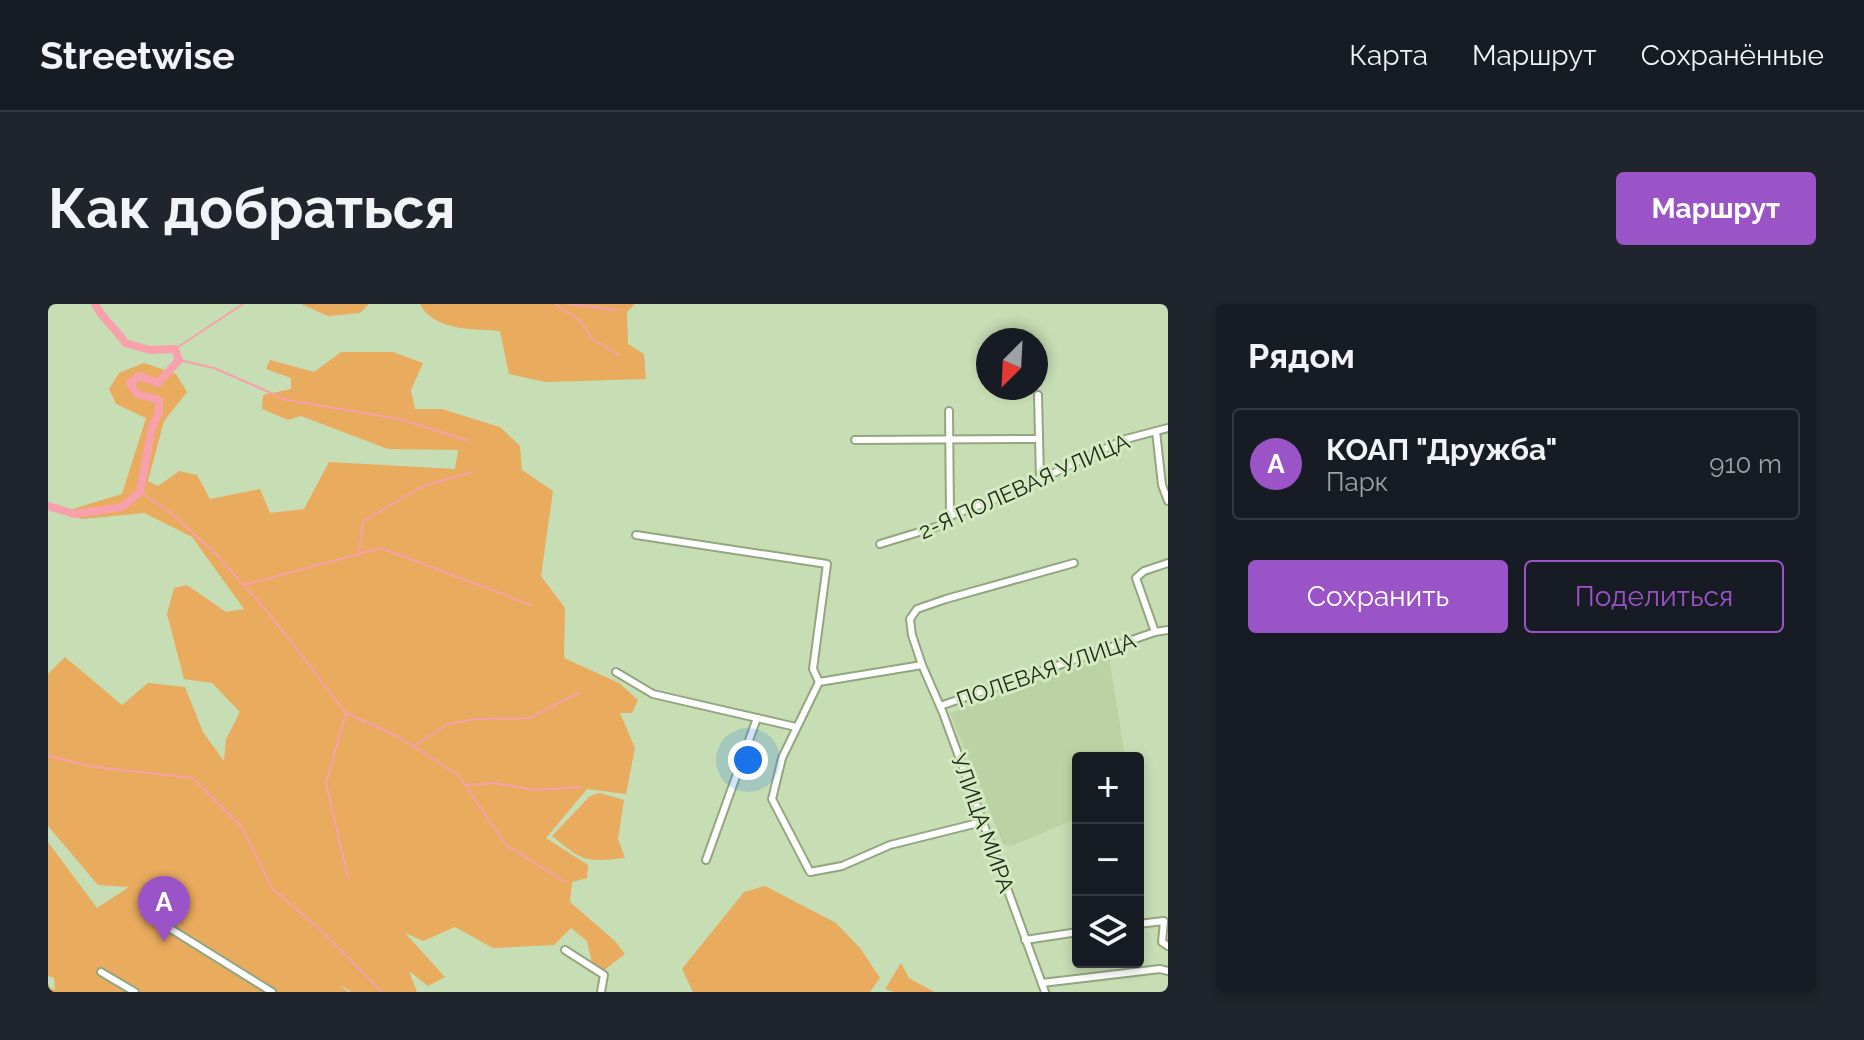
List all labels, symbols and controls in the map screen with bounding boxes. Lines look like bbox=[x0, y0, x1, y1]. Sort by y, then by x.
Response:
text: Streetwise bbox=[40, 33, 235, 78]
text: Карта bbox=[1349, 39, 1428, 72]
text: Маршрут bbox=[1472, 39, 1597, 72]
text: Сохранённые bbox=[1641, 39, 1824, 72]
button: Маршрут bbox=[1616, 172, 1816, 245]
text: Как добраться bbox=[48, 175, 455, 241]
north arrow bbox=[976, 328, 1048, 400]
text: Рядом bbox=[1248, 336, 1355, 376]
street label: 2-Я ПОЛЕВАЯ УЛИЦА bbox=[915, 428, 1134, 544]
text: КОАП "Дружба" bbox=[1326, 432, 1557, 467]
text: A bbox=[1267, 449, 1285, 479]
text: 910 m bbox=[1709, 449, 1782, 479]
text: Парк bbox=[1326, 467, 1388, 497]
button: Сохранить bbox=[1248, 560, 1508, 633]
button: Поделиться bbox=[1524, 560, 1784, 633]
street label: ПОЛЕВАЯ УЛИЦА bbox=[953, 627, 1139, 713]
your location bbox=[728, 740, 768, 780]
street label: УЛИЦА МИРА bbox=[946, 750, 1020, 896]
map controls bbox=[1072, 752, 1144, 968]
button: + bbox=[1072, 752, 1144, 824]
button: − bbox=[1072, 824, 1144, 896]
pin: A bbox=[138, 876, 190, 942]
button: layers bbox=[1072, 896, 1144, 968]

